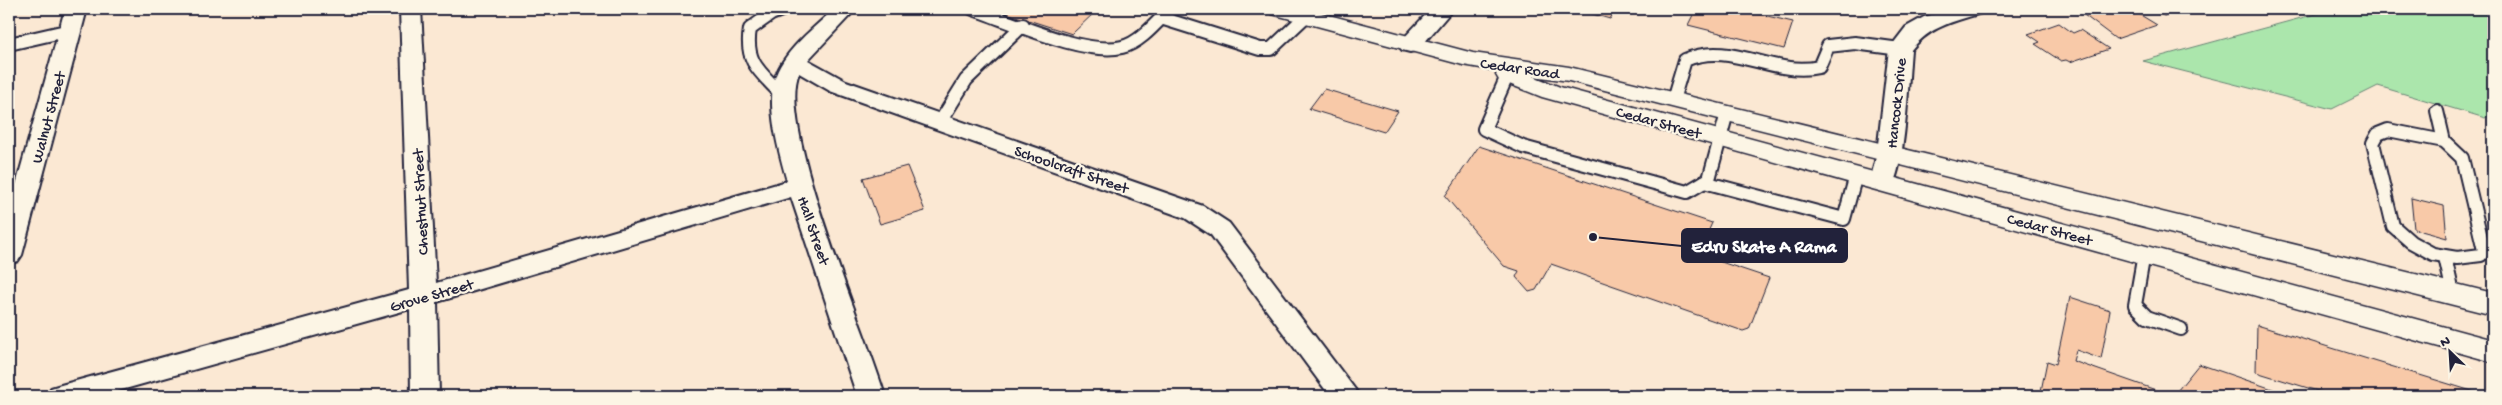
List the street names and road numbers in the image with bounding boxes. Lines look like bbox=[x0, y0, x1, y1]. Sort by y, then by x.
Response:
street label: Cedar Road bbox=[1479, 56, 1562, 86]
street label: Hancock Drive bbox=[1884, 57, 1913, 149]
street label: Walnut Street bbox=[29, 69, 72, 166]
street label: Cedar Street bbox=[1613, 104, 1704, 145]
street label: Schoolcraft Street bbox=[1011, 143, 1132, 200]
street label: Chestnut Street bbox=[410, 147, 435, 255]
street label: Hall Street bbox=[791, 194, 833, 269]
street label: Cedar Street bbox=[2004, 211, 2095, 252]
street label: Grove Street bbox=[388, 276, 477, 318]

